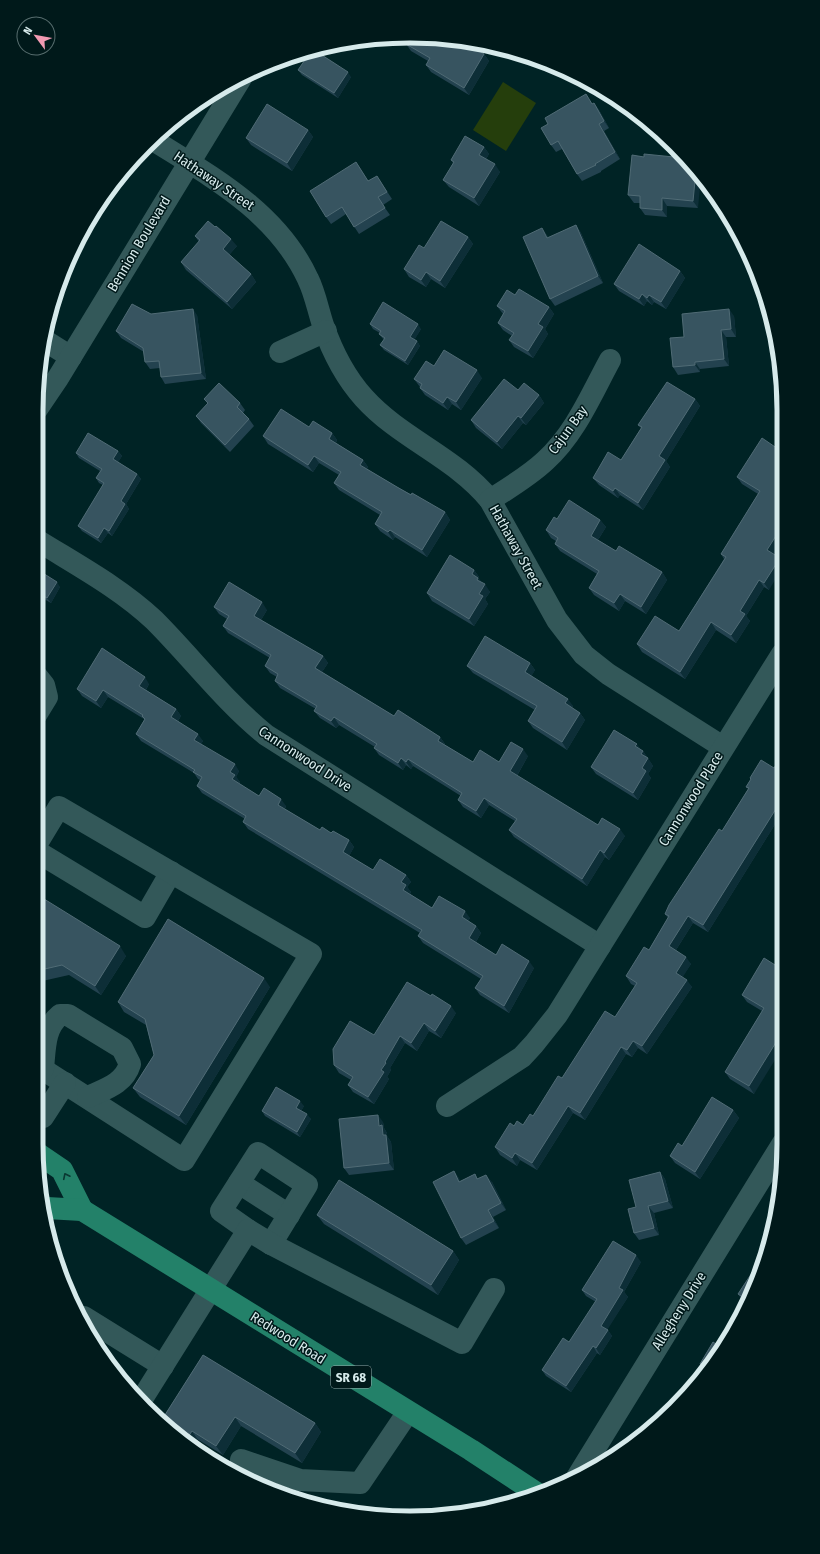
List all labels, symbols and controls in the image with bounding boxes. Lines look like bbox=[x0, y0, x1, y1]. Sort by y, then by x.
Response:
north arrow bbox=[16, 16, 56, 56]
text: N bbox=[21, 25, 35, 37]
street label: Hathaway Street bbox=[170, 148, 258, 214]
street label: Bennion Boulevard bbox=[104, 193, 174, 295]
street label: Cajun Bay bbox=[545, 402, 592, 458]
street label: Hathaway Street bbox=[486, 502, 546, 592]
street label: Cannonwood Drive bbox=[255, 723, 355, 795]
street label: Cannonwood Place bbox=[655, 748, 727, 849]
one-way arrow bbox=[63, 1173, 70, 1180]
street label: Allegheny Drive bbox=[648, 1269, 710, 1353]
street label: Redwood Road bbox=[247, 1308, 329, 1368]
road number: SR 68 bbox=[331, 1366, 371, 1388]

